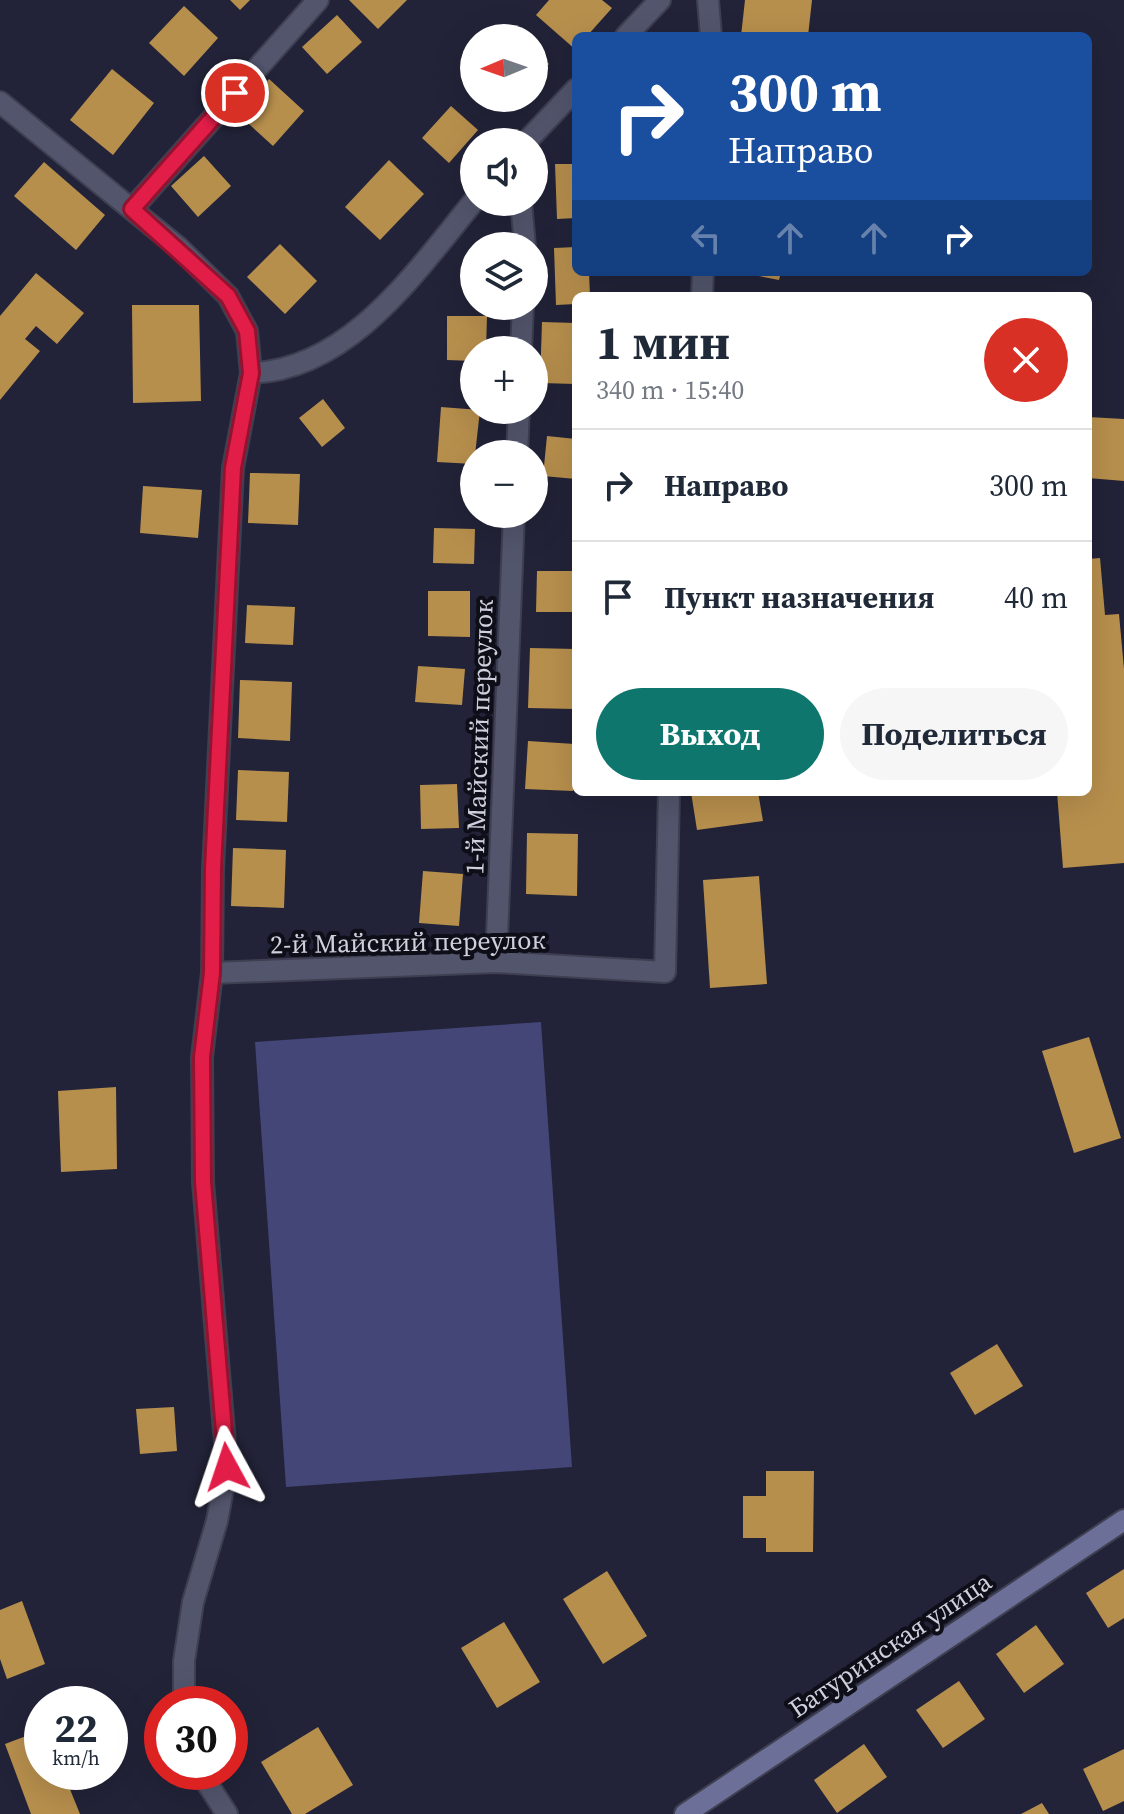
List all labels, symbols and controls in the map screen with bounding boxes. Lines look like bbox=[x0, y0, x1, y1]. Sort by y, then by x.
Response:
north arrow bbox=[460, 24, 548, 112]
map controls bbox=[460, 24, 548, 528]
text: 300 m bbox=[728, 53, 882, 130]
pin bbox=[201, 59, 269, 127]
icon: right bbox=[596, 64, 700, 168]
icon: arrive bbox=[213, 71, 257, 115]
text: Направо bbox=[728, 126, 873, 175]
button: sound bbox=[460, 128, 548, 216]
icon: left bbox=[684, 216, 728, 260]
icon: ahead bbox=[768, 216, 812, 260]
icon: ahead bbox=[852, 216, 896, 260]
icon: right bbox=[936, 216, 980, 260]
button: layers bbox=[460, 232, 548, 320]
text: 1 мин bbox=[596, 309, 730, 375]
button: close bbox=[984, 318, 1068, 402]
button: + bbox=[460, 336, 548, 424]
text: 340 m · 15:40 bbox=[596, 372, 744, 408]
button: − bbox=[460, 440, 548, 528]
icon: right bbox=[596, 463, 640, 507]
text: Направо bbox=[664, 465, 788, 506]
text: 300 m bbox=[989, 465, 1068, 506]
icon: arrive bbox=[596, 575, 640, 619]
text: Пункт назначения bbox=[664, 577, 934, 618]
text: 40 m bbox=[1004, 577, 1068, 618]
street label: 1-й Майский переулок bbox=[456, 598, 502, 875]
button: Выход bbox=[596, 688, 824, 780]
button: Поделиться bbox=[840, 688, 1068, 780]
street label: 2-й Майский переулок bbox=[270, 922, 547, 962]
position arrow bbox=[185, 1425, 269, 1509]
street label: Батуринская улица bbox=[782, 1563, 999, 1726]
speed limit sign: 30 bbox=[144, 1686, 248, 1790]
text: 22 bbox=[54, 1701, 98, 1755]
text: km/h bbox=[52, 1744, 100, 1772]

